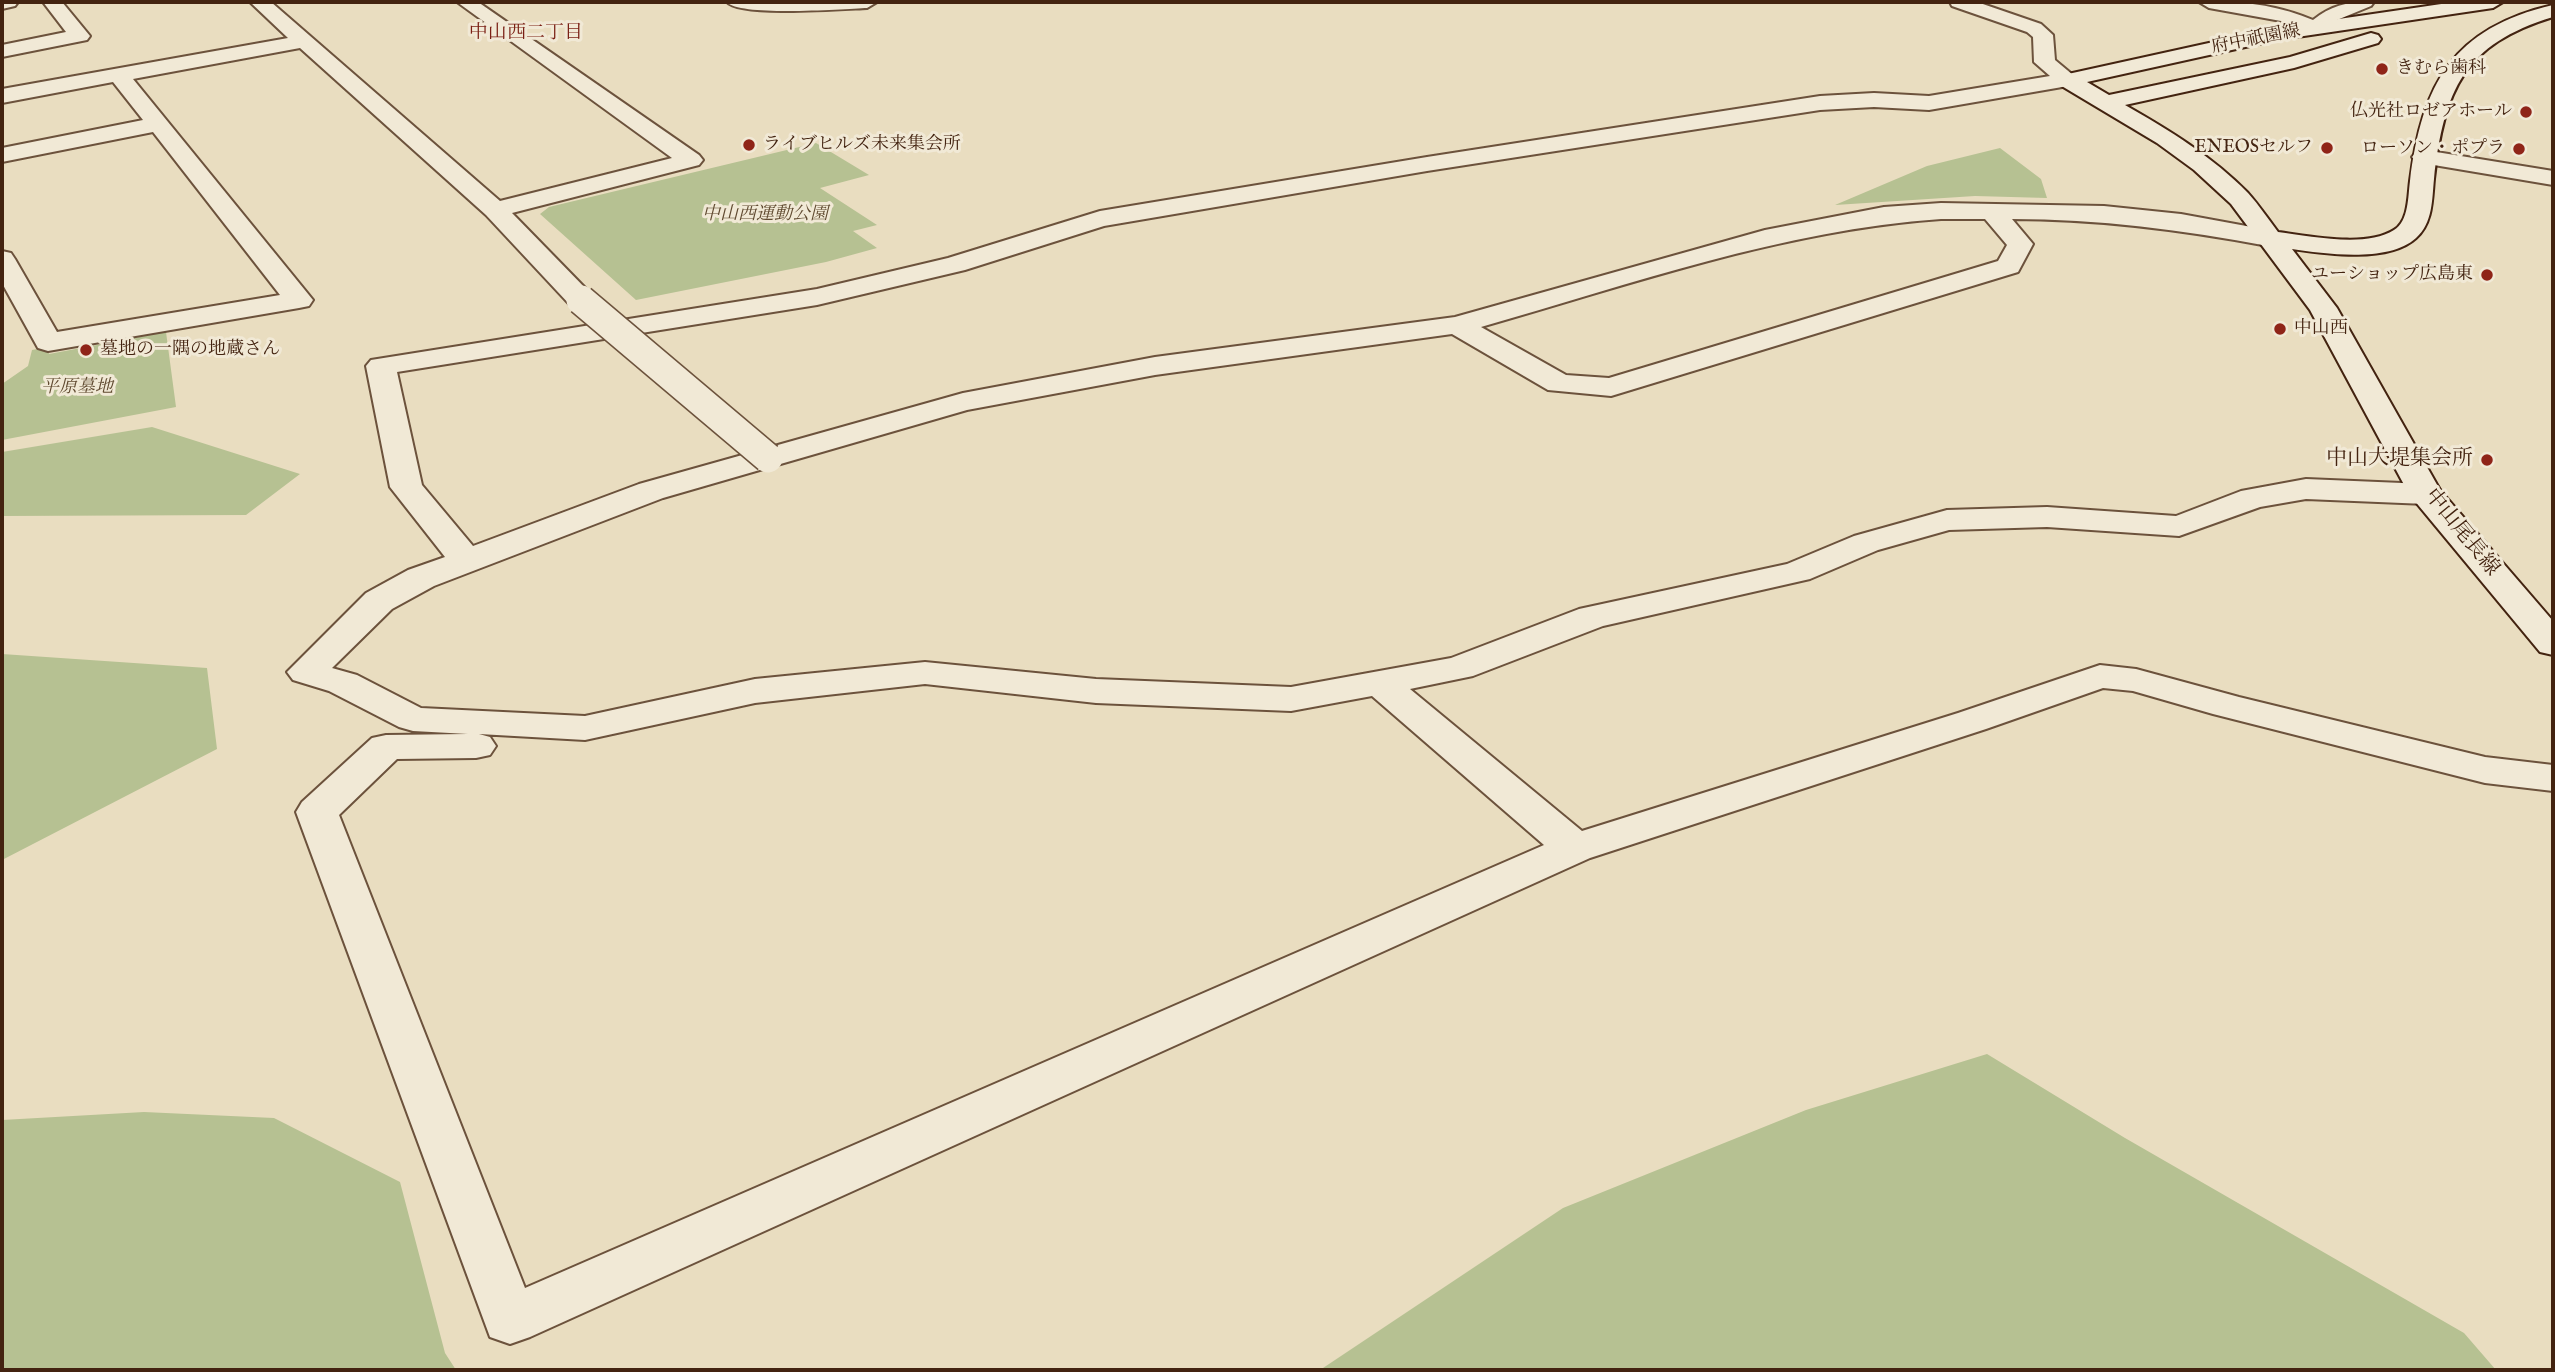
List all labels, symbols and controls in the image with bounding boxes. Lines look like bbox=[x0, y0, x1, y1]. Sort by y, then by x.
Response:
street label: 府中祇園線 bbox=[2210, 21, 2302, 59]
district label: 中山西二丁目 bbox=[469, 23, 583, 45]
place label: きむら歯科 bbox=[2396, 58, 2486, 80]
marker: きむら歯科 bbox=[2374, 61, 2390, 77]
place label: 仏光社ロゼアホール bbox=[2350, 101, 2512, 123]
marker: 仏光社ロゼアホール bbox=[2518, 104, 2534, 120]
place label: ライブヒルズ未来集会所 bbox=[763, 134, 961, 156]
marker: ライブヒルズ未来集会所 bbox=[741, 137, 757, 153]
place label: ENEOSセルフ bbox=[2194, 137, 2313, 159]
place label: ローソン・ポプラ bbox=[2361, 138, 2505, 160]
marker: ENEOSセルフ bbox=[2319, 140, 2335, 156]
marker: ローソン・ポプラ bbox=[2511, 141, 2527, 157]
park label: 中山西運動公園 bbox=[702, 204, 828, 226]
place label: ユーショップ広島東 bbox=[2311, 264, 2473, 286]
marker: ユーショップ広島東 bbox=[2479, 267, 2495, 283]
place label: 中山西 bbox=[2294, 318, 2348, 340]
marker: 中山西 bbox=[2272, 321, 2288, 337]
place label: 墓地の一隅の地蔵さん bbox=[100, 339, 280, 361]
marker: 墓地の一隅の地蔵さん bbox=[78, 342, 94, 358]
park label: 平原墓地 bbox=[41, 377, 113, 399]
place label: 中山大堤集会所 bbox=[2326, 447, 2473, 473]
marker: 中山大堤集会所 bbox=[2479, 452, 2495, 468]
street label: 中山尾長線 bbox=[2418, 484, 2504, 582]

